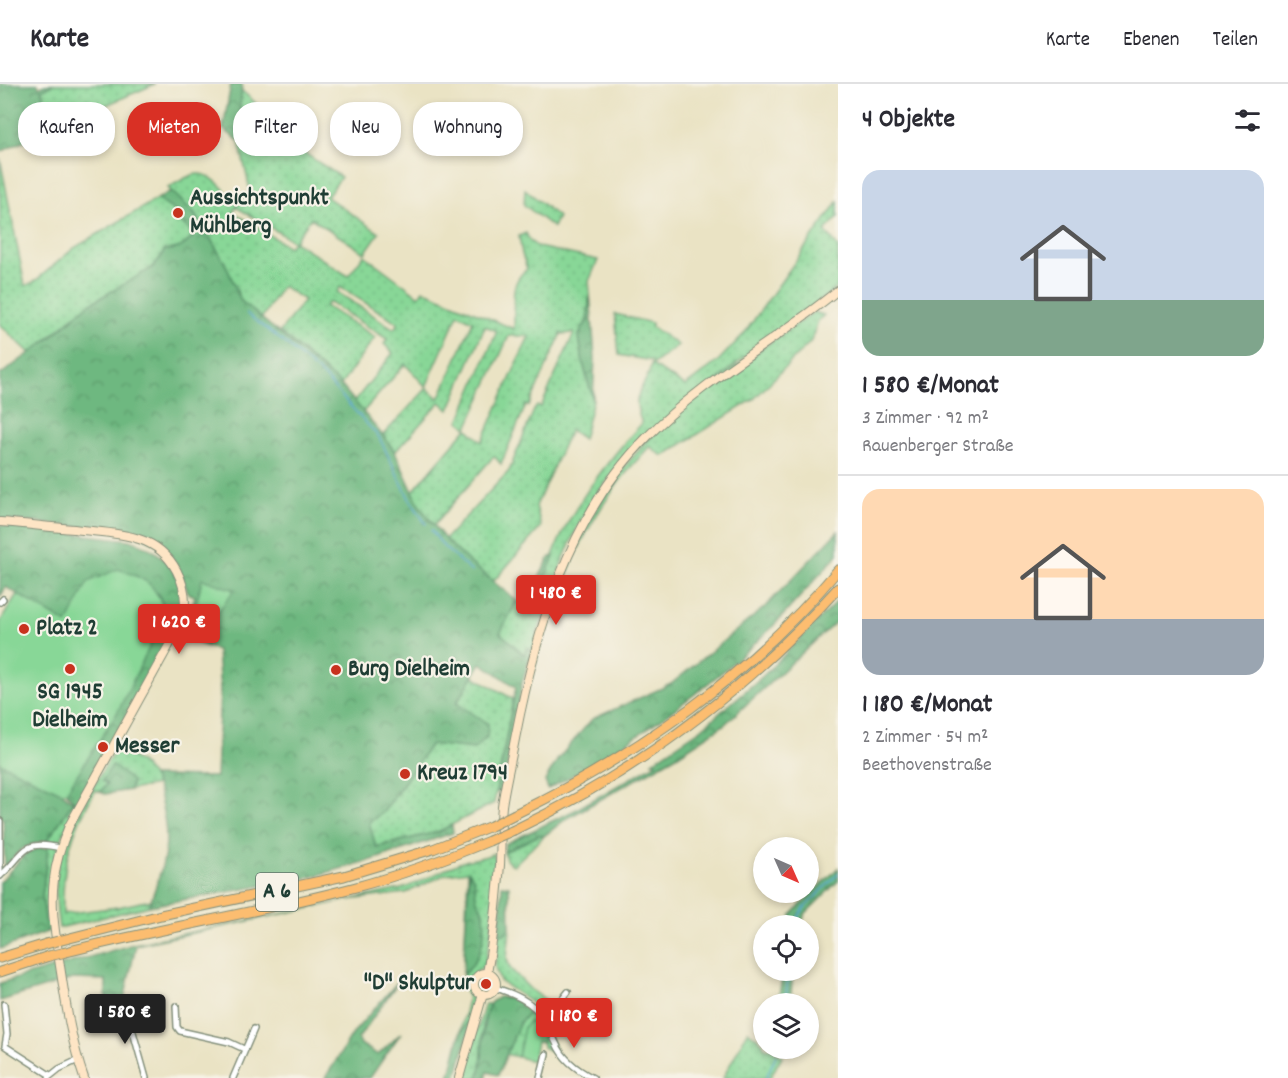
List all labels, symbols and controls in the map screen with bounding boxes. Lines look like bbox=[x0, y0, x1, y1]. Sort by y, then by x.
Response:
text: Karte bbox=[30, 21, 89, 61]
text: Karte bbox=[1046, 26, 1090, 56]
text: Ebenen bbox=[1123, 26, 1180, 56]
text: Teilen bbox=[1213, 26, 1258, 56]
chip: Kaufen bbox=[18, 102, 115, 156]
chip: Mieten bbox=[127, 102, 221, 156]
chip: Filter bbox=[233, 102, 318, 156]
chip: Neu bbox=[330, 102, 401, 156]
chip: Wohnung bbox=[413, 102, 523, 156]
text: 4 Objekte bbox=[862, 102, 955, 139]
icon: filters bbox=[1231, 104, 1264, 137]
place label: Aussichtspunkt Mühlberg bbox=[190, 182, 329, 244]
marker: Aussichtspunkt Mühlberg bbox=[171, 206, 185, 220]
icon: home bbox=[1009, 209, 1117, 317]
text: 1 580 €/Monat bbox=[862, 368, 999, 405]
text: 3 Zimmer · 92 m² bbox=[862, 405, 989, 433]
text: Rauenberger Straße bbox=[862, 433, 1014, 461]
icon: home bbox=[1009, 528, 1117, 636]
pin: 1 480 € bbox=[501, 575, 611, 626]
text: 1 480 € bbox=[530, 580, 582, 608]
pin: 1 620 € bbox=[124, 604, 234, 655]
text: 1 620 € bbox=[152, 609, 206, 637]
place label: Platz 2 bbox=[36, 612, 98, 646]
marker: Platz 2 bbox=[17, 622, 31, 636]
place label: Burg Dielheim bbox=[348, 653, 470, 687]
marker: SG 1945 Dielheim bbox=[63, 662, 77, 676]
marker: Burg Dielheim bbox=[329, 663, 343, 677]
place label: SG 1945 Dielheim bbox=[32, 676, 108, 738]
text: 1 180 €/Monat bbox=[862, 687, 992, 724]
text: 2 Zimmer · 54 m² bbox=[862, 724, 988, 752]
place label: Messer bbox=[115, 730, 180, 764]
marker: Messer bbox=[96, 740, 110, 754]
text: Beethovenstraße bbox=[862, 752, 992, 780]
place label: Kreuz 1794 bbox=[417, 757, 508, 791]
marker: Kreuz 1794 bbox=[398, 767, 412, 781]
north arrow bbox=[753, 837, 819, 903]
map controls bbox=[753, 837, 819, 1059]
road number: A 6 bbox=[256, 873, 298, 911]
button: locate bbox=[753, 915, 819, 981]
place label: "D" Skulptur bbox=[363, 967, 475, 1001]
marker: "D" Skulptur bbox=[479, 977, 493, 991]
button: layers bbox=[753, 993, 819, 1059]
pin: 1 580 € bbox=[70, 994, 180, 1045]
pin: 1 180 € bbox=[519, 998, 629, 1049]
text: 1 580 € bbox=[99, 999, 151, 1027]
text: 1 180 € bbox=[550, 1003, 598, 1031]

